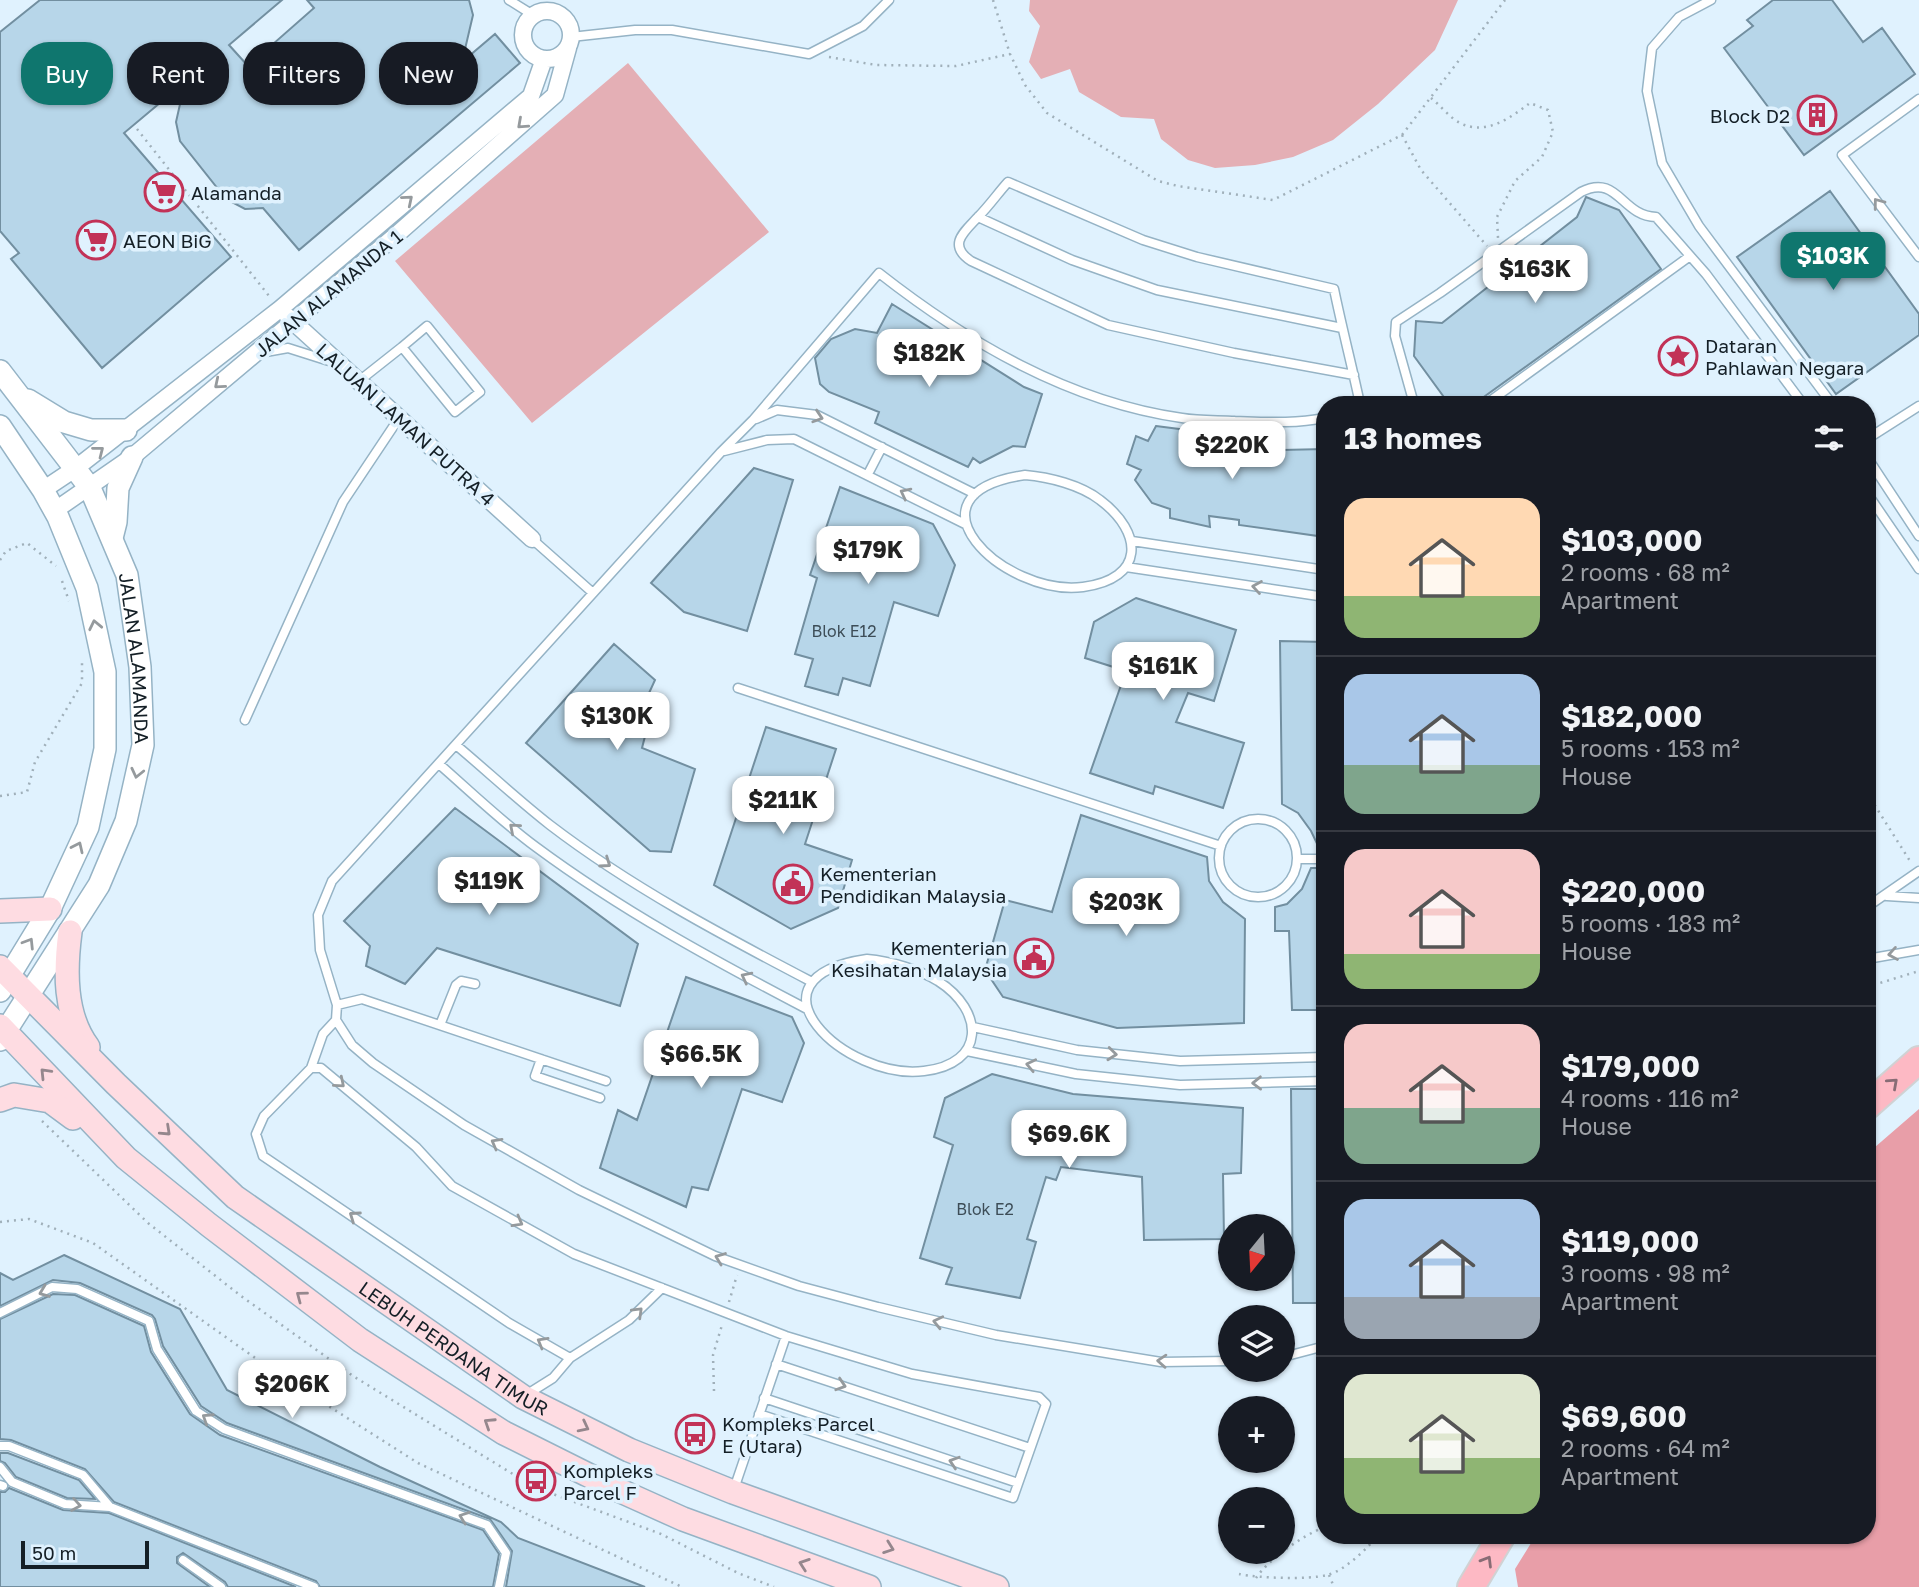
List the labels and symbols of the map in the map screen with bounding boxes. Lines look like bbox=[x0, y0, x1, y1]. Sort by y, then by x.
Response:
building icon: Block D2 bbox=[1796, 94, 1838, 136]
place label: Block D2 bbox=[1710, 104, 1790, 127]
one-way arrow bbox=[517, 116, 530, 128]
supermarket icon: Alamanda bbox=[143, 171, 185, 213]
place label: Alamanda bbox=[191, 181, 282, 204]
one-way arrow bbox=[401, 195, 413, 208]
one-way arrow bbox=[1874, 198, 1886, 211]
supermarket icon: AEON BiG bbox=[75, 219, 117, 261]
street label: JALAN ALAMANDA 1 bbox=[249, 224, 407, 362]
place label: AEON BiG bbox=[123, 229, 212, 252]
pin: $103K bbox=[1784, 232, 1882, 292]
pin: $163K bbox=[1486, 246, 1584, 305]
pin: $182K bbox=[880, 330, 978, 389]
place label: Dataran Pahlawan Negara bbox=[1705, 334, 1864, 379]
place icon: Dataran Pahlawan Negara bbox=[1657, 335, 1699, 377]
street label: LALUAN LAMAN PUTRA 4 bbox=[312, 338, 500, 510]
one-way arrow bbox=[215, 376, 228, 388]
one-way arrow bbox=[812, 409, 824, 423]
pin: $220K bbox=[1183, 421, 1281, 481]
one-way arrow bbox=[91, 446, 103, 459]
one-way arrow bbox=[900, 487, 912, 501]
pin: $179K bbox=[819, 526, 917, 586]
street label: JALAN ALAMANDA bbox=[115, 571, 154, 745]
one-way arrow bbox=[1251, 580, 1263, 595]
one-way arrow bbox=[89, 619, 104, 631]
house number: Blok E12 bbox=[811, 621, 877, 641]
pin: $161K bbox=[1114, 642, 1212, 702]
pin: $130K bbox=[568, 692, 666, 752]
one-way arrow bbox=[130, 767, 145, 779]
pin: $211K bbox=[734, 776, 832, 836]
one-way arrow bbox=[509, 824, 522, 836]
one-way arrow bbox=[70, 842, 84, 854]
one-way arrow bbox=[598, 855, 611, 867]
pin: $119K bbox=[440, 858, 538, 917]
place label: Kementerian Pendidikan Malaysia bbox=[820, 862, 1006, 907]
public building icon: Kementerian Pendidikan Malaysia bbox=[772, 863, 814, 905]
pin: $203K bbox=[1077, 878, 1175, 938]
place label: Kementerian Kesihatan Malaysia bbox=[831, 936, 1007, 981]
one-way arrow bbox=[21, 937, 34, 950]
public building icon: Kementerian Kesihatan Malaysia bbox=[1013, 937, 1055, 979]
one-way arrow bbox=[1887, 945, 1899, 960]
one-way arrow bbox=[741, 972, 753, 985]
pin: $66.5K bbox=[644, 1030, 758, 1090]
one-way arrow bbox=[1106, 1046, 1118, 1061]
one-way arrow bbox=[1025, 1058, 1037, 1073]
one-way arrow bbox=[40, 1068, 53, 1081]
one-way arrow bbox=[332, 1075, 344, 1088]
one-way arrow bbox=[1251, 1076, 1262, 1091]
one-way arrow bbox=[1885, 1079, 1898, 1091]
pin: $69.6K bbox=[1012, 1110, 1126, 1170]
one-way arrow bbox=[158, 1123, 171, 1136]
one-way arrow bbox=[491, 1138, 503, 1151]
house number: Blok E2 bbox=[956, 1199, 1014, 1219]
one-way arrow bbox=[348, 1211, 361, 1224]
one-way arrow bbox=[510, 1214, 523, 1227]
north arrow bbox=[1218, 1214, 1295, 1292]
one-way arrow bbox=[715, 1252, 727, 1266]
street label: LEBUH PERDANA TIMUR bbox=[355, 1276, 553, 1420]
one-way arrow bbox=[39, 1283, 51, 1297]
one-way arrow bbox=[297, 1291, 309, 1304]
one-way arrow bbox=[629, 1307, 642, 1320]
one-way arrow bbox=[932, 1315, 944, 1330]
one-way arrow bbox=[537, 1338, 550, 1351]
one-way arrow bbox=[1156, 1354, 1167, 1369]
pin: $206K bbox=[243, 1360, 341, 1420]
one-way arrow bbox=[835, 1377, 847, 1392]
place label: Kompleks Parcel E (Utara) bbox=[722, 1412, 875, 1457]
one-way arrow bbox=[201, 1413, 214, 1426]
bus stop icon: Kompleks Parcel E (Utara) bbox=[674, 1413, 716, 1455]
one-way arrow bbox=[484, 1419, 497, 1432]
one-way arrow bbox=[577, 1419, 589, 1433]
one-way arrow bbox=[948, 1455, 960, 1470]
place label: Kompleks Parcel F bbox=[563, 1459, 653, 1504]
bus stop icon: Kompleks Parcel F bbox=[515, 1460, 557, 1502]
one-way arrow bbox=[70, 1497, 82, 1512]
one-way arrow bbox=[459, 1511, 471, 1525]
scale bar bbox=[21, 1538, 149, 1570]
one-way arrow bbox=[883, 1540, 895, 1554]
one-way arrow bbox=[1479, 1555, 1492, 1568]
one-way arrow bbox=[799, 1558, 811, 1572]

